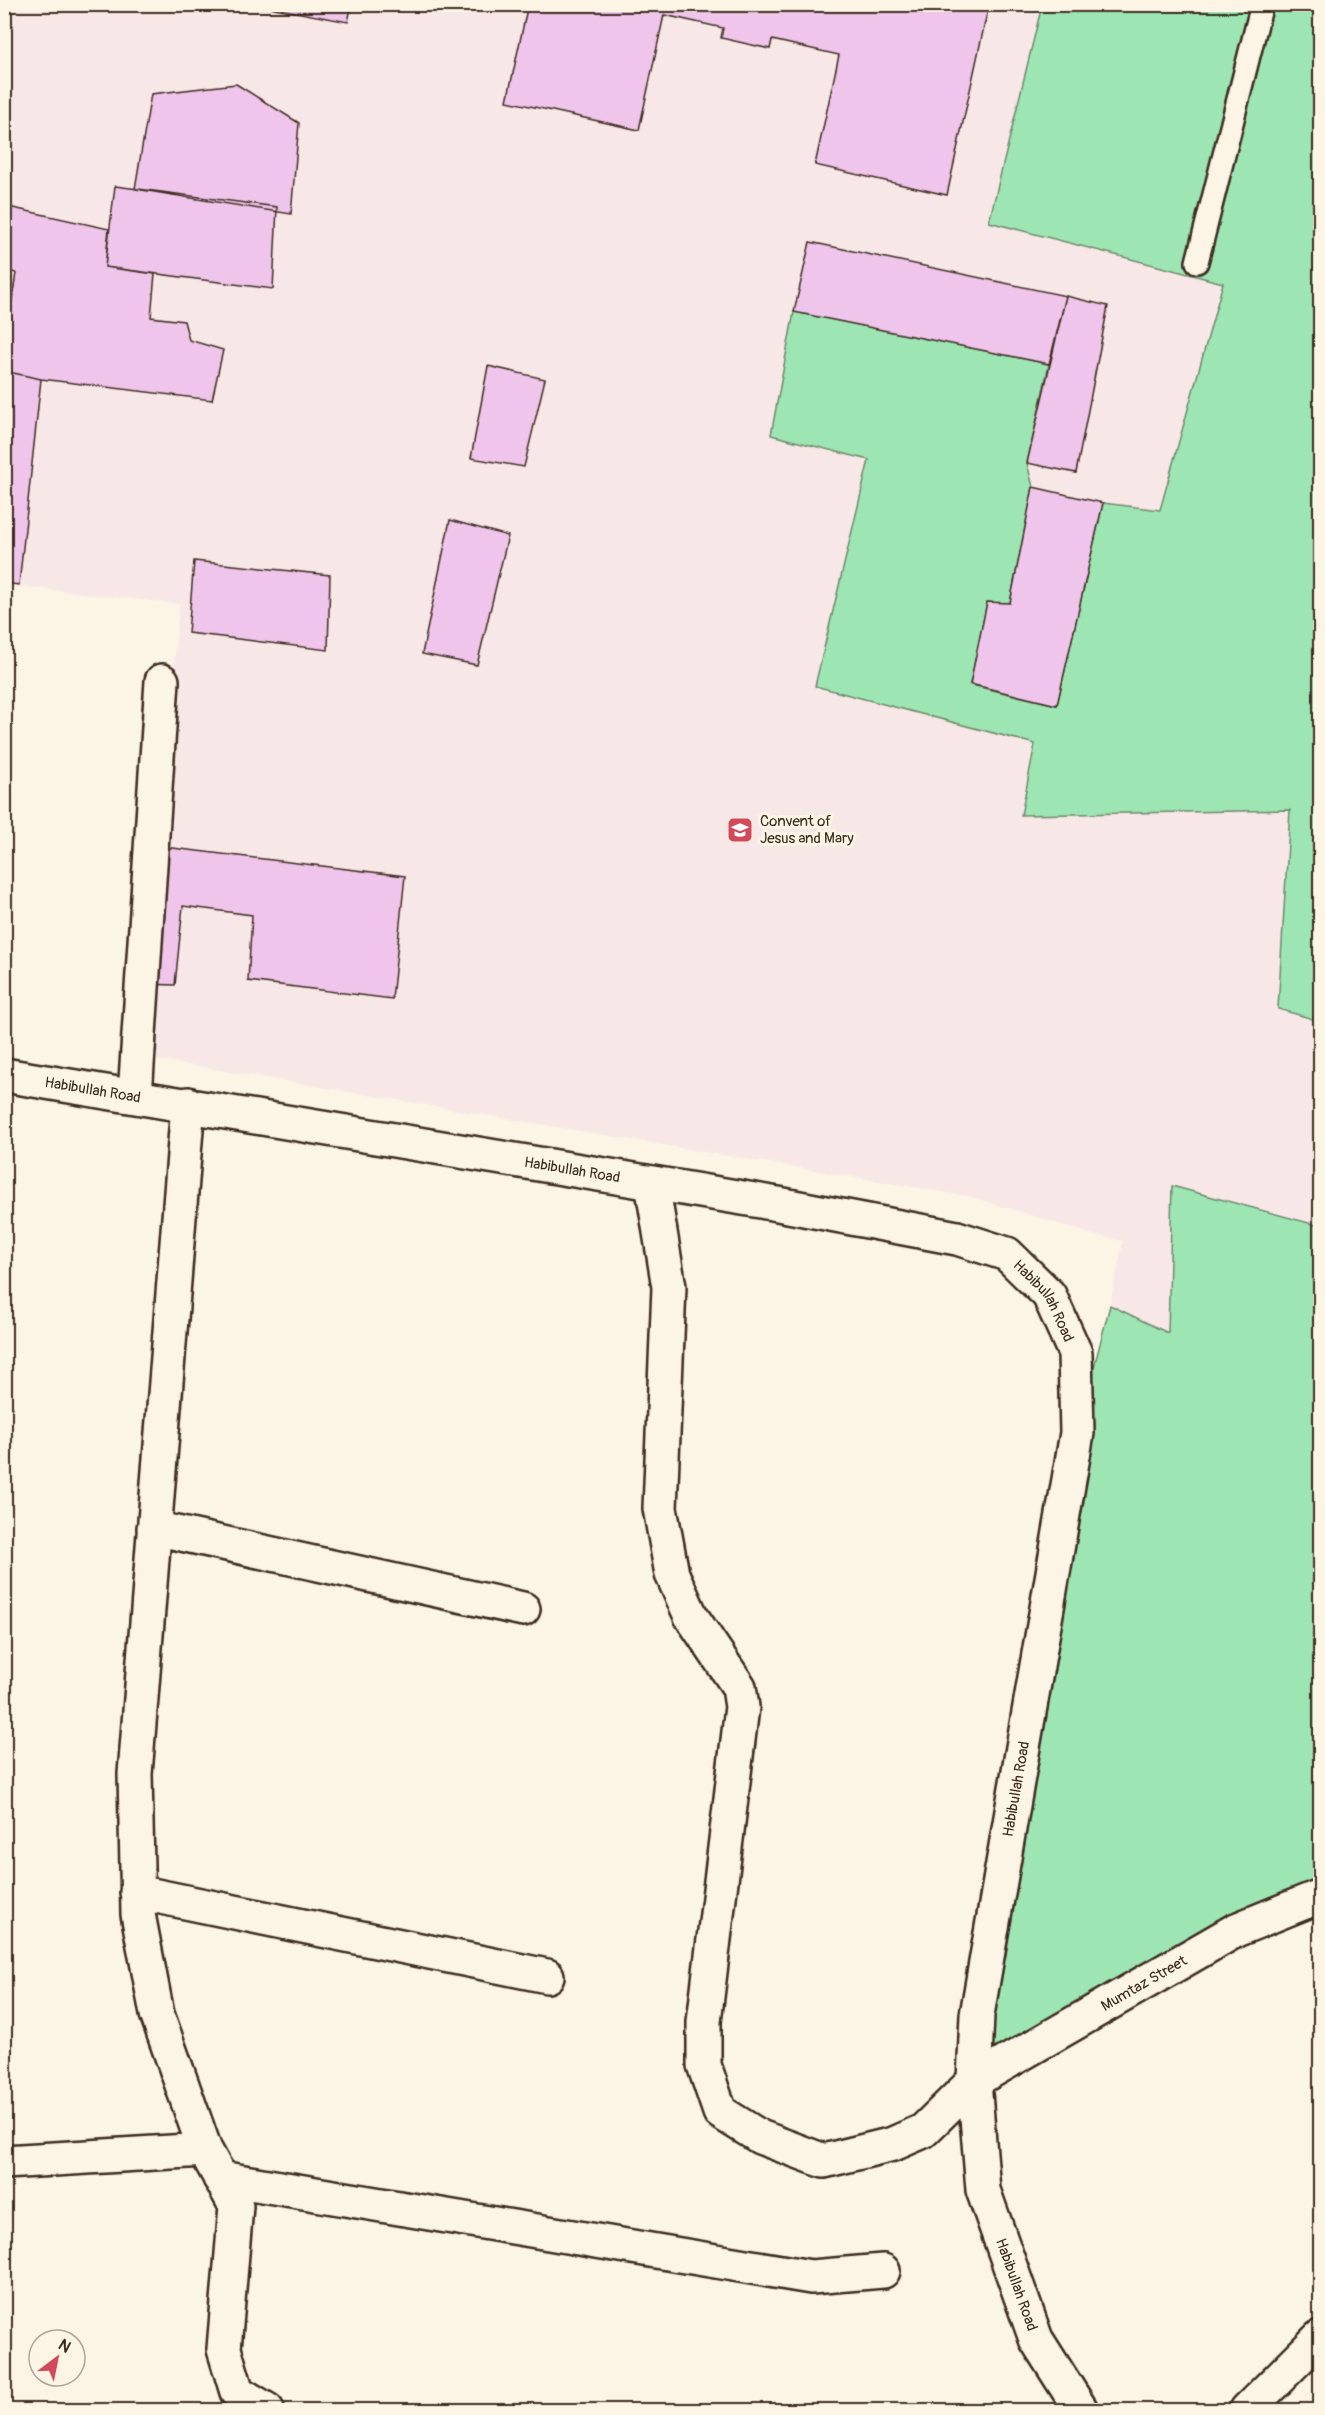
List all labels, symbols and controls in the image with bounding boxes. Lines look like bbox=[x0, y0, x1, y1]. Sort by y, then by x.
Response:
place label: Convent of Jesus and Mary bbox=[760, 812, 854, 848]
school or university icon: Convent of Jesus and Mary bbox=[725, 815, 755, 845]
street label: Habibullah Road bbox=[43, 1073, 142, 1108]
street label: Habibullah Road bbox=[523, 1153, 621, 1188]
street label: Habibullah Road bbox=[1009, 1256, 1078, 1345]
street label: Habibullah Road bbox=[999, 1740, 1034, 1838]
street label: Mumtaz Street bbox=[1098, 1951, 1191, 2016]
street label: Habibullah Road bbox=[991, 2236, 1041, 2334]
north arrow bbox=[27, 2328, 87, 2388]
text: N bbox=[55, 2335, 74, 2358]

